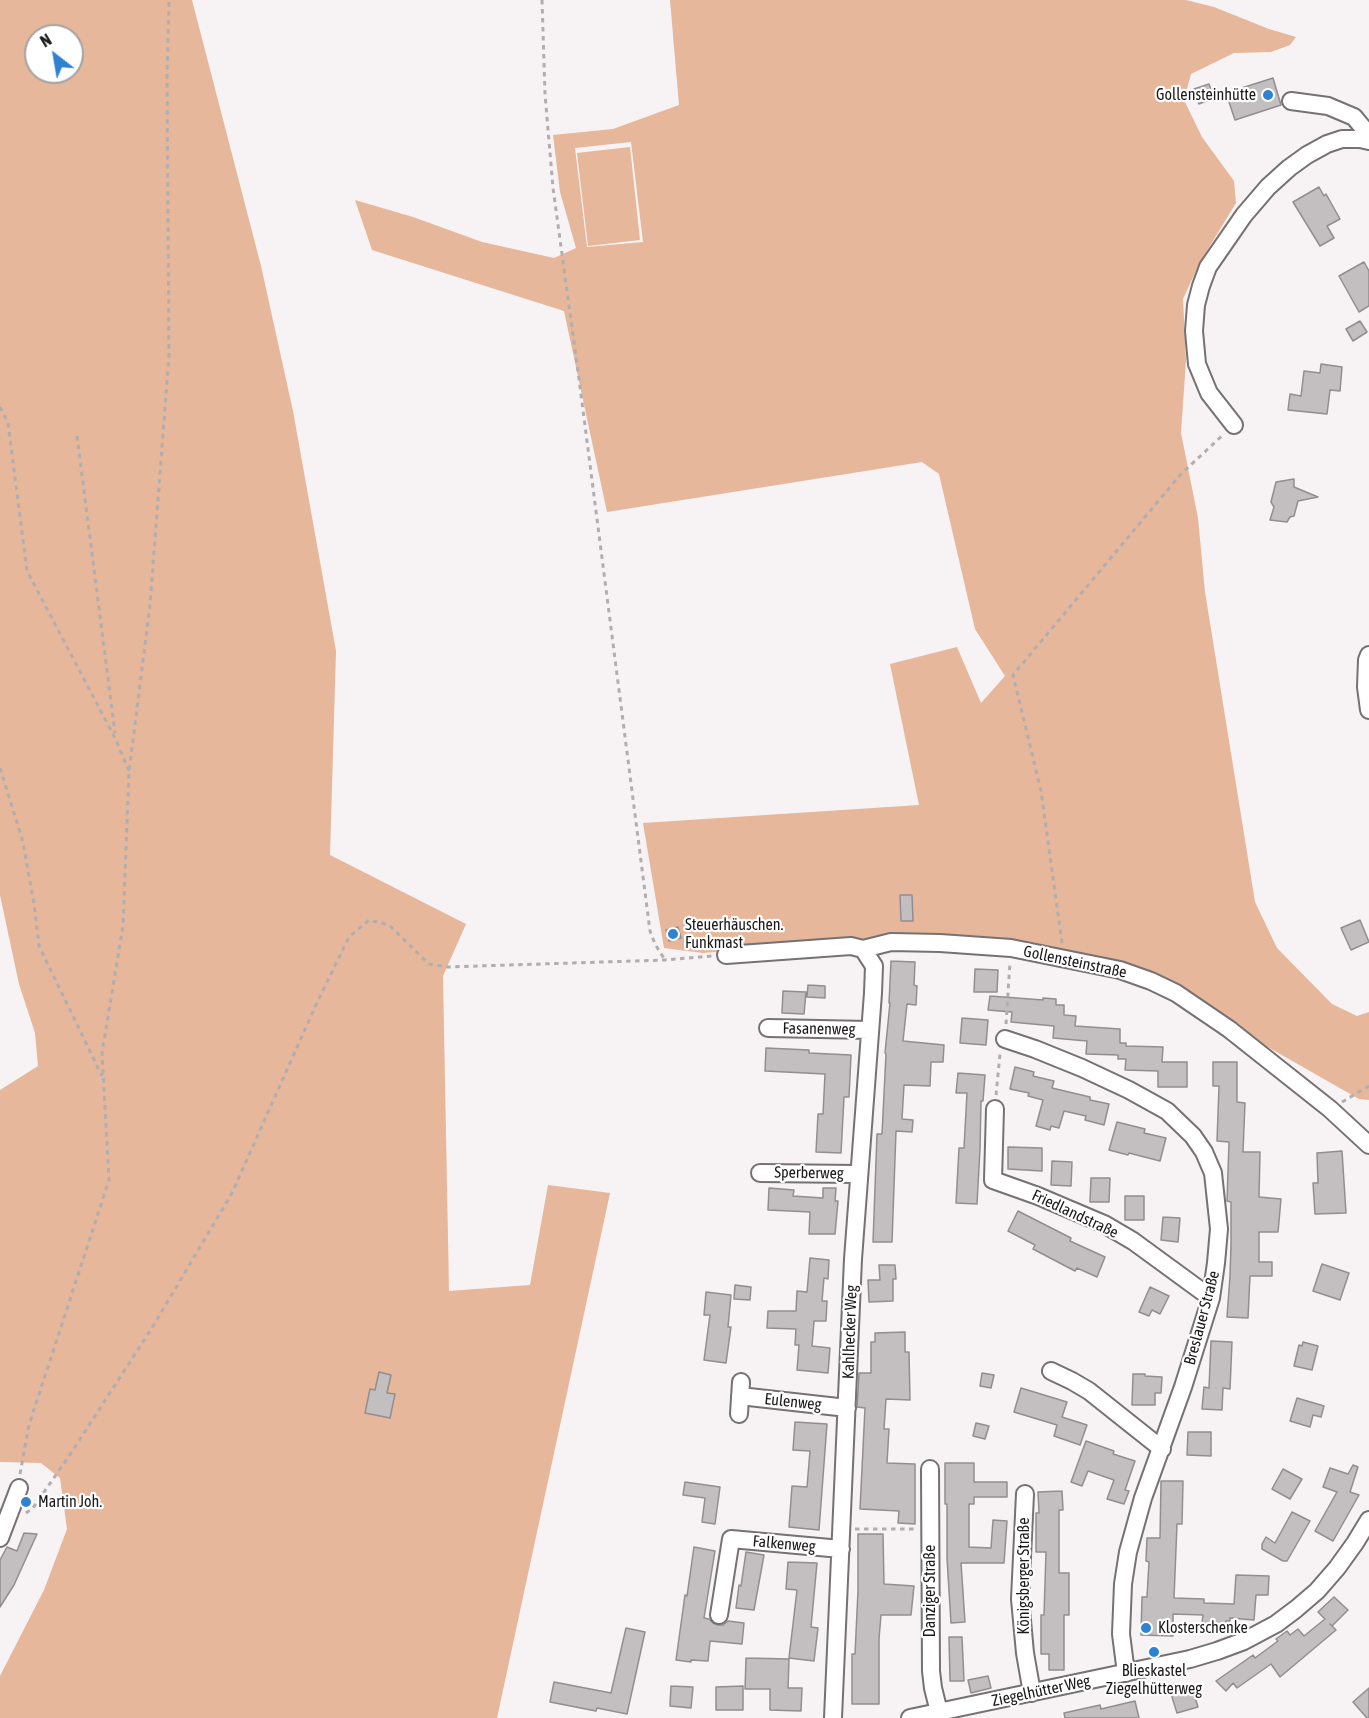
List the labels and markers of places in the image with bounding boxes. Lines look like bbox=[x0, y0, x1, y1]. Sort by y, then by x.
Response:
place label: Gollensteinhütte bbox=[1156, 85, 1256, 105]
marker: Gollensteinhütte bbox=[1261, 88, 1275, 102]
place label: Steuerhäuschen. Funkmast bbox=[685, 915, 783, 953]
marker: Steuerhäuschen. Funkmast bbox=[666, 927, 680, 941]
place label: Martin Joh. bbox=[38, 1492, 102, 1512]
marker: Martin Joh. bbox=[19, 1495, 33, 1509]
place label: Klosterschenke bbox=[1158, 1618, 1248, 1638]
marker: Klosterschenke bbox=[1139, 1621, 1153, 1635]
marker: Blieskastel Ziegelhütterweg bbox=[1147, 1645, 1161, 1659]
place label: Blieskastel Ziegelhütterweg bbox=[1106, 1661, 1202, 1699]

